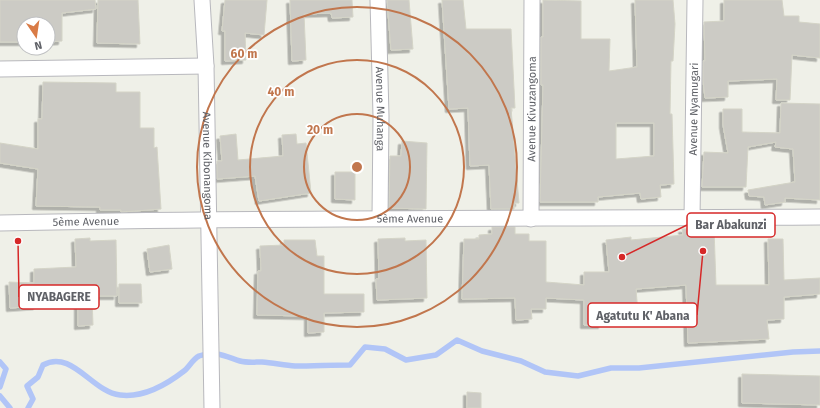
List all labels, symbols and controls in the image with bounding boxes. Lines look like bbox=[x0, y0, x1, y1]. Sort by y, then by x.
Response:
north arrow bbox=[16, 16, 56, 56]
text: N bbox=[33, 38, 43, 52]
text: 60 m bbox=[231, 47, 257, 61]
street label: Avenue Kivuzangoma bbox=[525, 56, 538, 162]
street label: Avenue Nyamugari bbox=[686, 62, 701, 156]
street label: Avenue Muhanga bbox=[373, 66, 388, 151]
text: 40 m bbox=[268, 85, 294, 99]
street label: Avenue Kibonangoma bbox=[200, 112, 215, 220]
text: 20 m bbox=[307, 123, 333, 137]
centre of rings bbox=[350, 160, 364, 174]
street label: 5ème Avenue bbox=[377, 212, 443, 225]
callout: Bar Abakunzi bbox=[687, 213, 775, 237]
street label: 5ème Avenue bbox=[53, 214, 119, 228]
text: Bar Abakunzi bbox=[695, 218, 767, 232]
callout: NYABAGERE bbox=[19, 285, 99, 309]
text: NYABAGERE bbox=[27, 290, 91, 304]
callout: Agatutu K' Abana bbox=[588, 303, 697, 327]
text: Agatutu K' Abana bbox=[595, 309, 690, 323]

